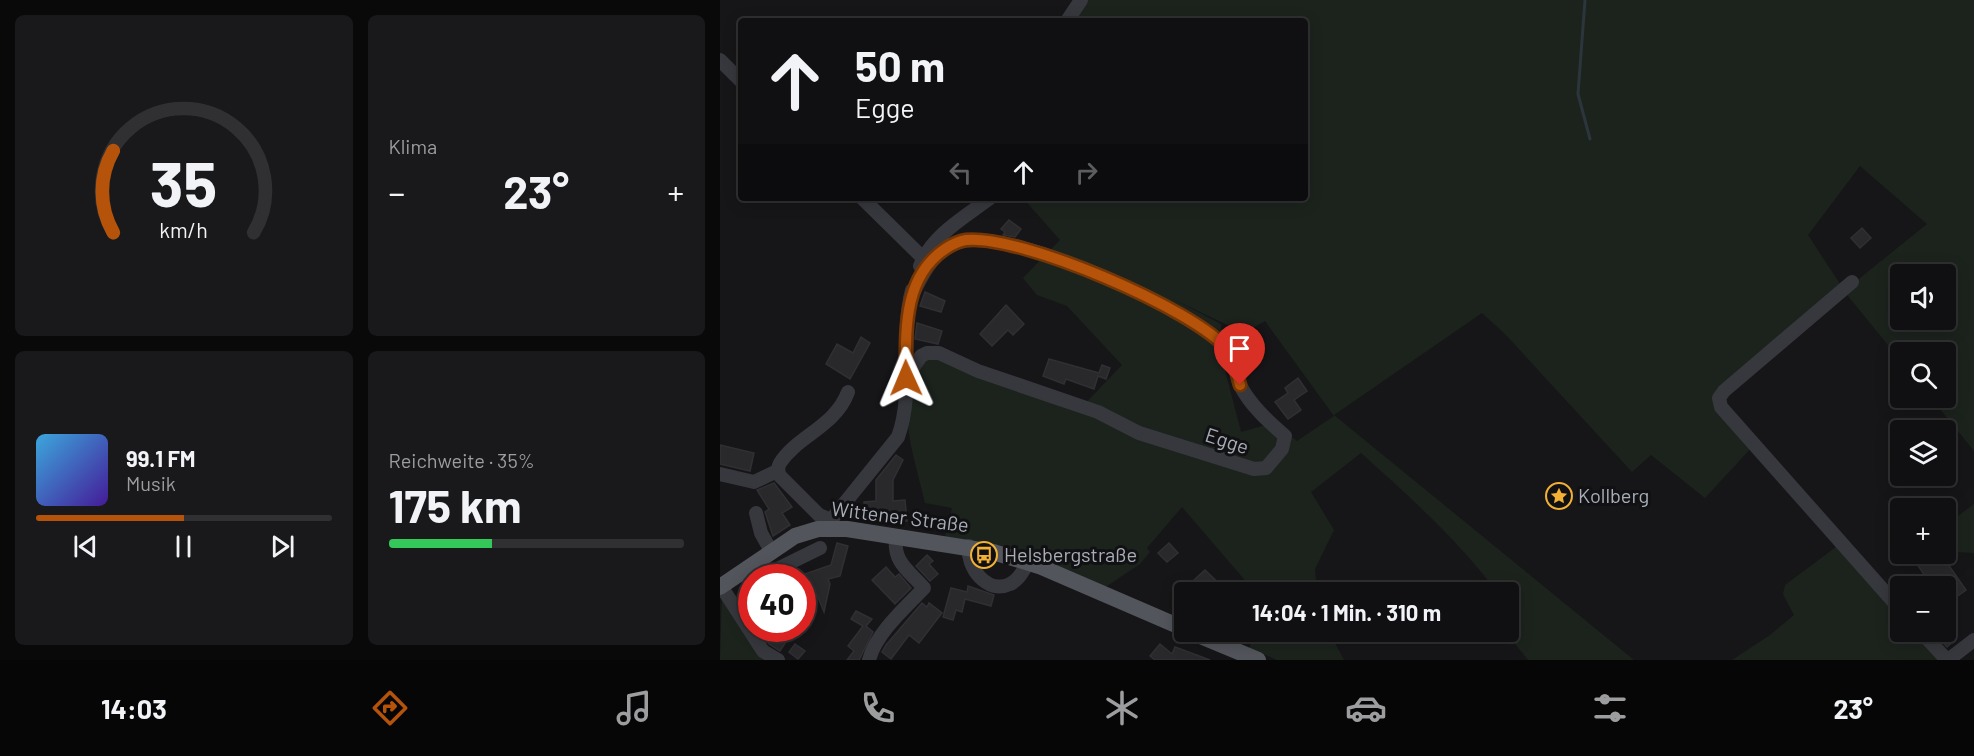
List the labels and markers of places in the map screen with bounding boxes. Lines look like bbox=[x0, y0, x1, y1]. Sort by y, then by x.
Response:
pin bbox=[1214, 323, 1265, 385]
place icon: Kollberg bbox=[1544, 481, 1574, 511]
place label: Kollberg bbox=[1578, 483, 1649, 507]
bus stop icon: Helsbergstraße bbox=[969, 540, 999, 570]
place label: Helsbergstraße bbox=[1004, 542, 1137, 566]

